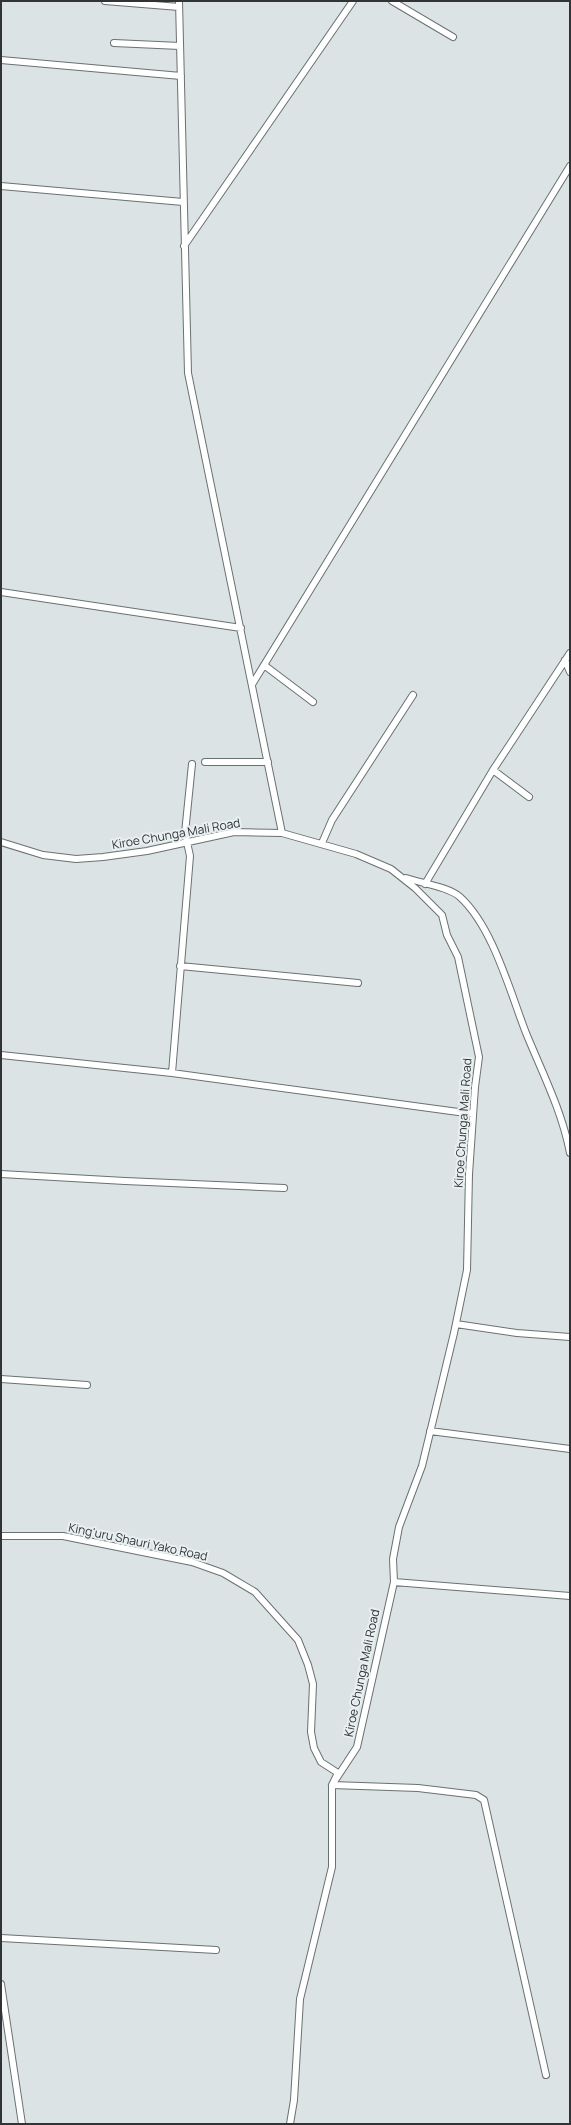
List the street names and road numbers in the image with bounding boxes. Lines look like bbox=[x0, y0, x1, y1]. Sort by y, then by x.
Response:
street label: Kiroe Chunga Mali Road bbox=[110, 814, 241, 853]
street label: Kiroe Chunga Mali Road bbox=[449, 1058, 476, 1188]
street label: King'uru Shauri Yako Road bbox=[67, 1518, 209, 1565]
street label: Kiroe Chunga Mali Road bbox=[340, 1608, 383, 1738]

